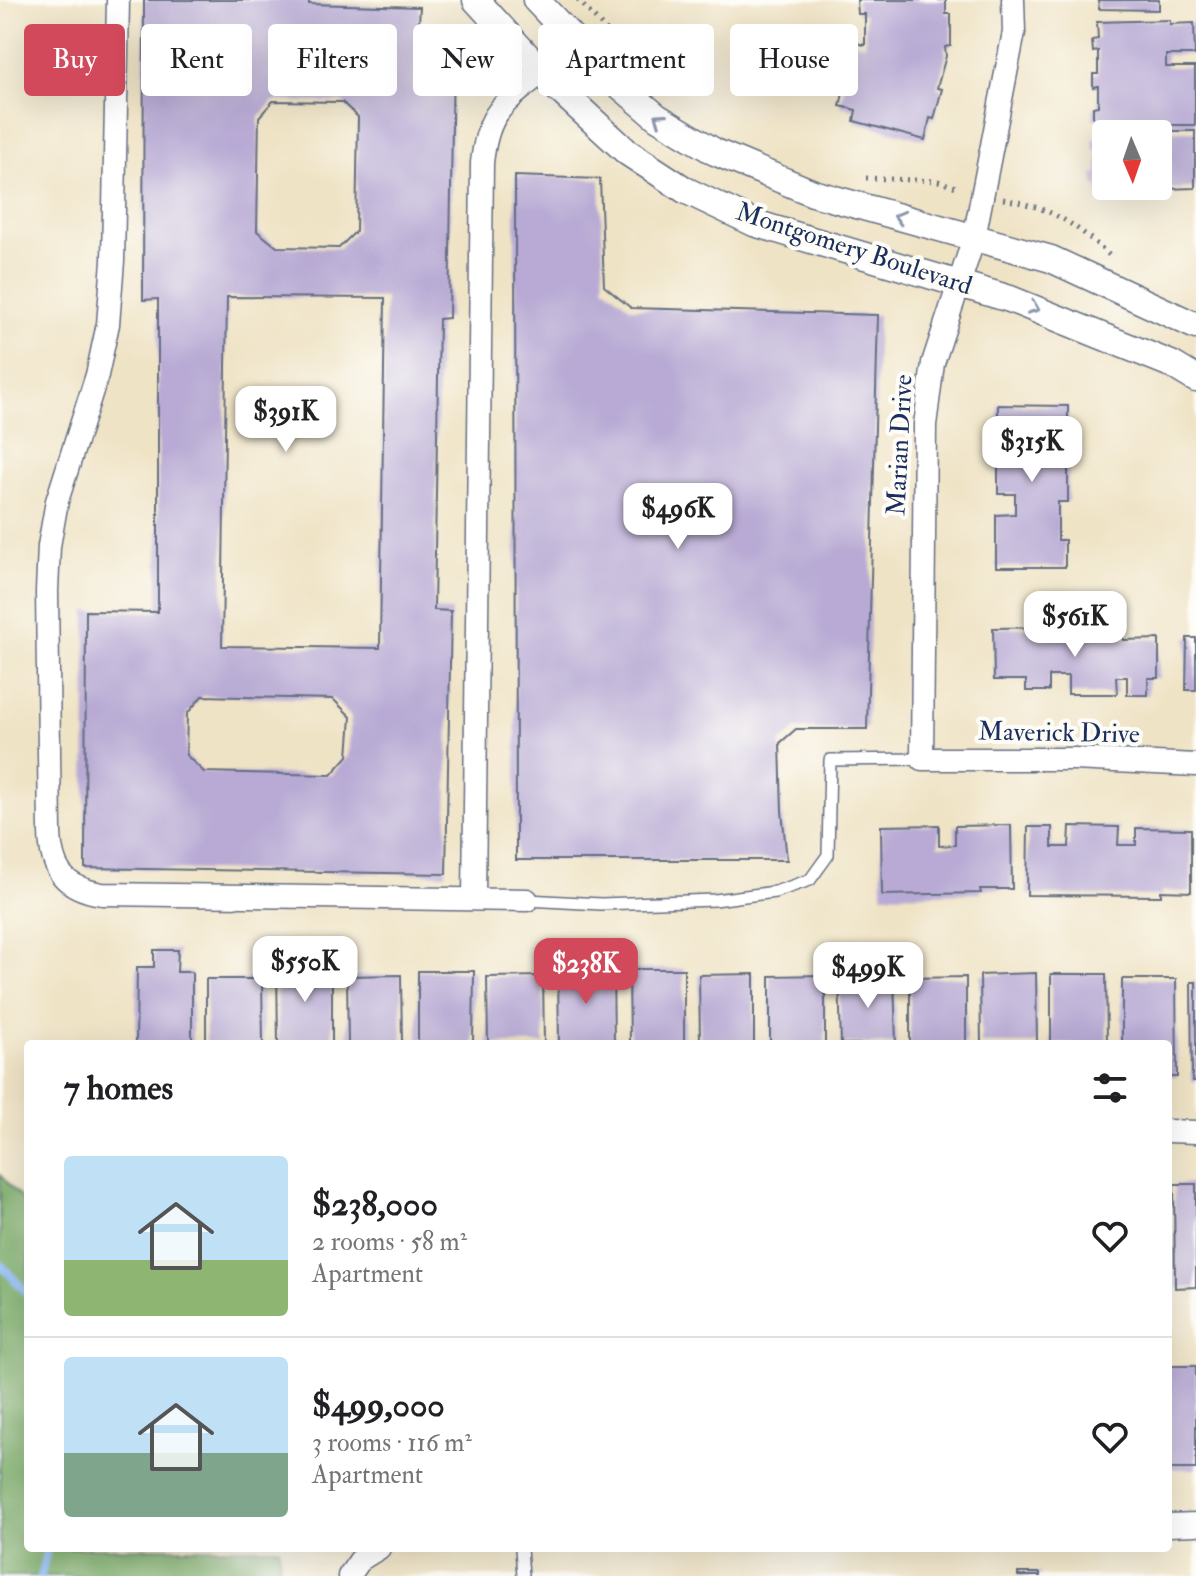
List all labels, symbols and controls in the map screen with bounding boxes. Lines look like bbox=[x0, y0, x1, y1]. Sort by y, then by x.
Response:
chip: Buy bbox=[24, 24, 125, 96]
chip: Rent bbox=[141, 24, 252, 96]
chip: Filters bbox=[268, 24, 397, 96]
chip: New bbox=[413, 24, 522, 96]
chip: Apartment bbox=[538, 24, 714, 96]
chip: House bbox=[730, 24, 858, 96]
one-way arrow bbox=[654, 113, 669, 128]
north arrow bbox=[1092, 120, 1172, 200]
map controls bbox=[1092, 120, 1172, 200]
street label: Montgomery Boulevard bbox=[732, 196, 976, 302]
one-way arrow bbox=[892, 210, 906, 226]
one-way arrow bbox=[1025, 299, 1040, 315]
street label: Marian Drive bbox=[880, 373, 920, 516]
pin: $391K bbox=[230, 386, 342, 454]
text: $391K bbox=[253, 396, 319, 428]
pin: $315K bbox=[976, 416, 1088, 484]
text: $315K bbox=[1000, 426, 1064, 458]
pin: $496K bbox=[622, 483, 734, 551]
text: $496K bbox=[641, 493, 715, 525]
pin: $561K bbox=[1019, 591, 1131, 659]
text: $561K bbox=[1042, 601, 1108, 633]
street label: Maverick Drive bbox=[978, 716, 1140, 750]
pin: $550K bbox=[249, 936, 361, 1004]
pin: $238K bbox=[530, 938, 642, 1006]
pin: $499K bbox=[812, 942, 924, 1010]
text: $550K bbox=[271, 946, 339, 978]
text: $238K bbox=[552, 948, 620, 980]
text: $499K bbox=[831, 952, 905, 984]
icon: filters bbox=[1088, 1066, 1132, 1110]
text: 7 homes bbox=[64, 1067, 173, 1110]
text: $238,000 bbox=[312, 1183, 438, 1226]
icon: home bbox=[128, 1188, 224, 1284]
icon: heart bbox=[1088, 1214, 1132, 1258]
text: 2 rooms · 58 m² bbox=[312, 1226, 467, 1258]
text: Apartment bbox=[312, 1258, 423, 1290]
text: $499,000 bbox=[312, 1384, 445, 1427]
icon: home bbox=[128, 1389, 224, 1485]
icon: heart bbox=[1088, 1415, 1132, 1459]
text: 3 rooms · 116 m² bbox=[312, 1427, 472, 1459]
text: Apartment bbox=[312, 1459, 423, 1491]

